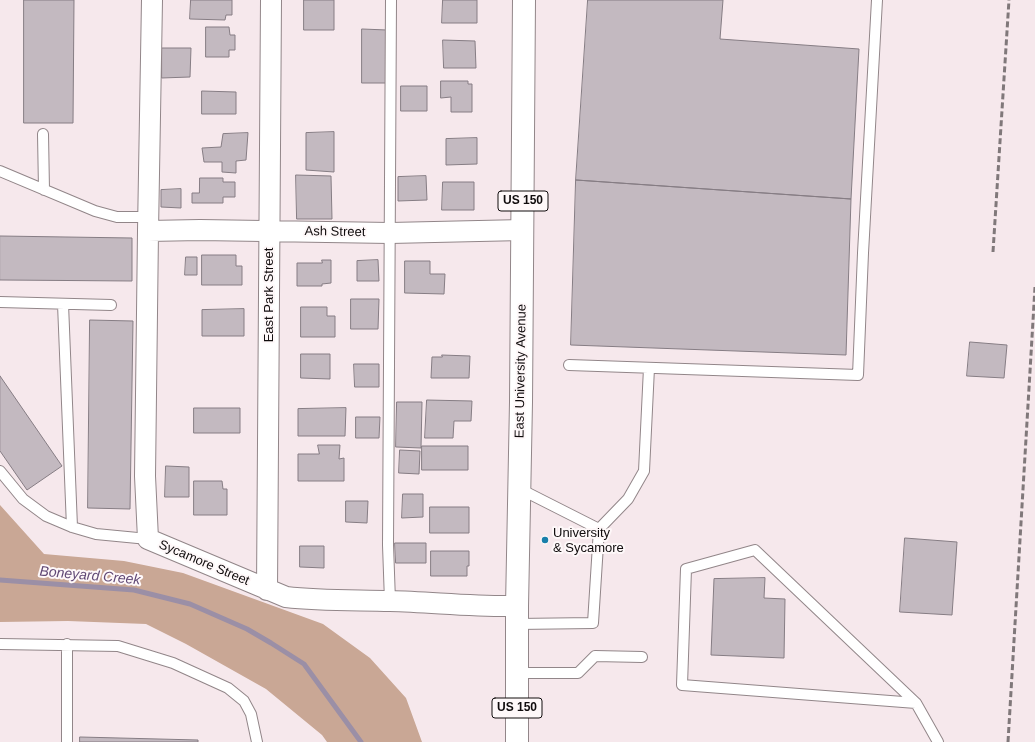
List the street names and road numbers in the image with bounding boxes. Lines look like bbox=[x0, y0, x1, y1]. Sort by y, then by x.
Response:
road number: US 150 bbox=[498, 191, 548, 211]
street label: Ash Street bbox=[305, 224, 365, 240]
street label: East Park Street bbox=[261, 248, 277, 342]
street label: East University Avenue bbox=[512, 304, 530, 438]
street label: Sycamore Street bbox=[156, 537, 252, 589]
road number: US 150 bbox=[492, 698, 542, 718]

